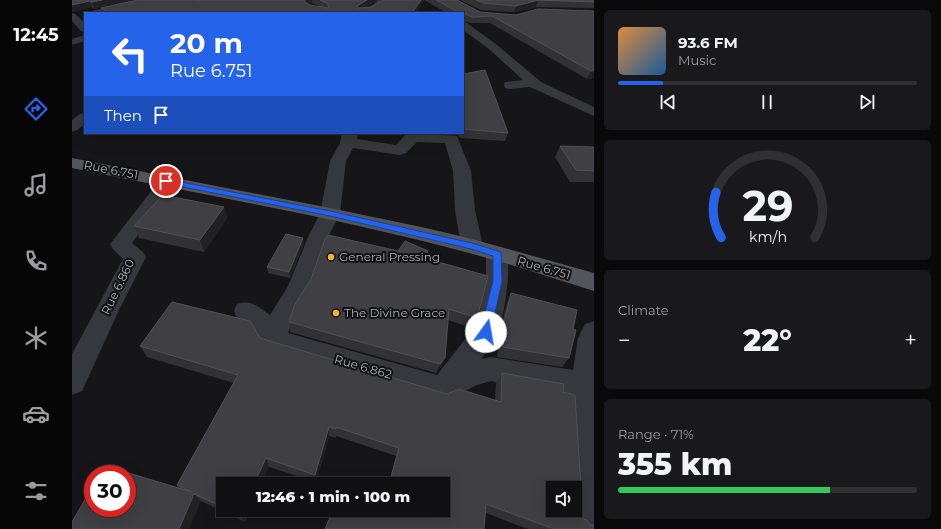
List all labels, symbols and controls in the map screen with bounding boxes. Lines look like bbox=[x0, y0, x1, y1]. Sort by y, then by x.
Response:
text: 12:45 bbox=[13, 24, 59, 46]
text: 20 m bbox=[170, 26, 243, 60]
icon: left bbox=[104, 28, 156, 80]
text: 93.6 FM bbox=[678, 33, 738, 52]
text: Music bbox=[678, 52, 716, 68]
text: Rue 6.751 bbox=[170, 60, 252, 82]
icon: previous bbox=[657, 91, 679, 113]
icon: pause bbox=[756, 91, 778, 113]
icon: next bbox=[856, 91, 878, 113]
icon: directions bbox=[22, 95, 50, 123]
icon: arrive bbox=[150, 104, 172, 126]
text: Then bbox=[104, 106, 142, 125]
street label: Rue 6.751 bbox=[83, 157, 139, 182]
pin bbox=[149, 164, 183, 198]
icon: arrive bbox=[155, 170, 177, 192]
icon: music bbox=[22, 171, 50, 199]
text: 29 bbox=[742, 180, 793, 230]
text: km/h bbox=[748, 227, 787, 245]
icon: phone bbox=[22, 247, 50, 275]
place label: General Pressing bbox=[339, 249, 440, 264]
marker: General Pressing bbox=[326, 252, 336, 262]
street label: Rue 6.751 bbox=[516, 253, 573, 282]
street label: Rue 6.860 bbox=[98, 256, 137, 317]
text: Climate bbox=[618, 302, 669, 318]
place label: The Divine Grace bbox=[344, 305, 445, 320]
marker: The Divine Grace bbox=[331, 308, 341, 318]
position arrow bbox=[465, 311, 507, 353]
text: 22° bbox=[743, 322, 792, 359]
icon: climate bbox=[22, 324, 50, 352]
text: − bbox=[618, 327, 631, 354]
text: + bbox=[904, 327, 917, 354]
street label: Rue 6.862 bbox=[333, 351, 394, 382]
icon: car bbox=[22, 400, 50, 428]
text: Range · 71% bbox=[618, 426, 694, 442]
text: 355 km bbox=[618, 446, 732, 483]
speed limit sign: 30 bbox=[84, 465, 136, 517]
icon: filters bbox=[22, 477, 50, 505]
map controls bbox=[546, 481, 582, 517]
button: sound bbox=[546, 481, 582, 517]
text: 12:46 · 1 min · 100 m bbox=[256, 487, 410, 506]

